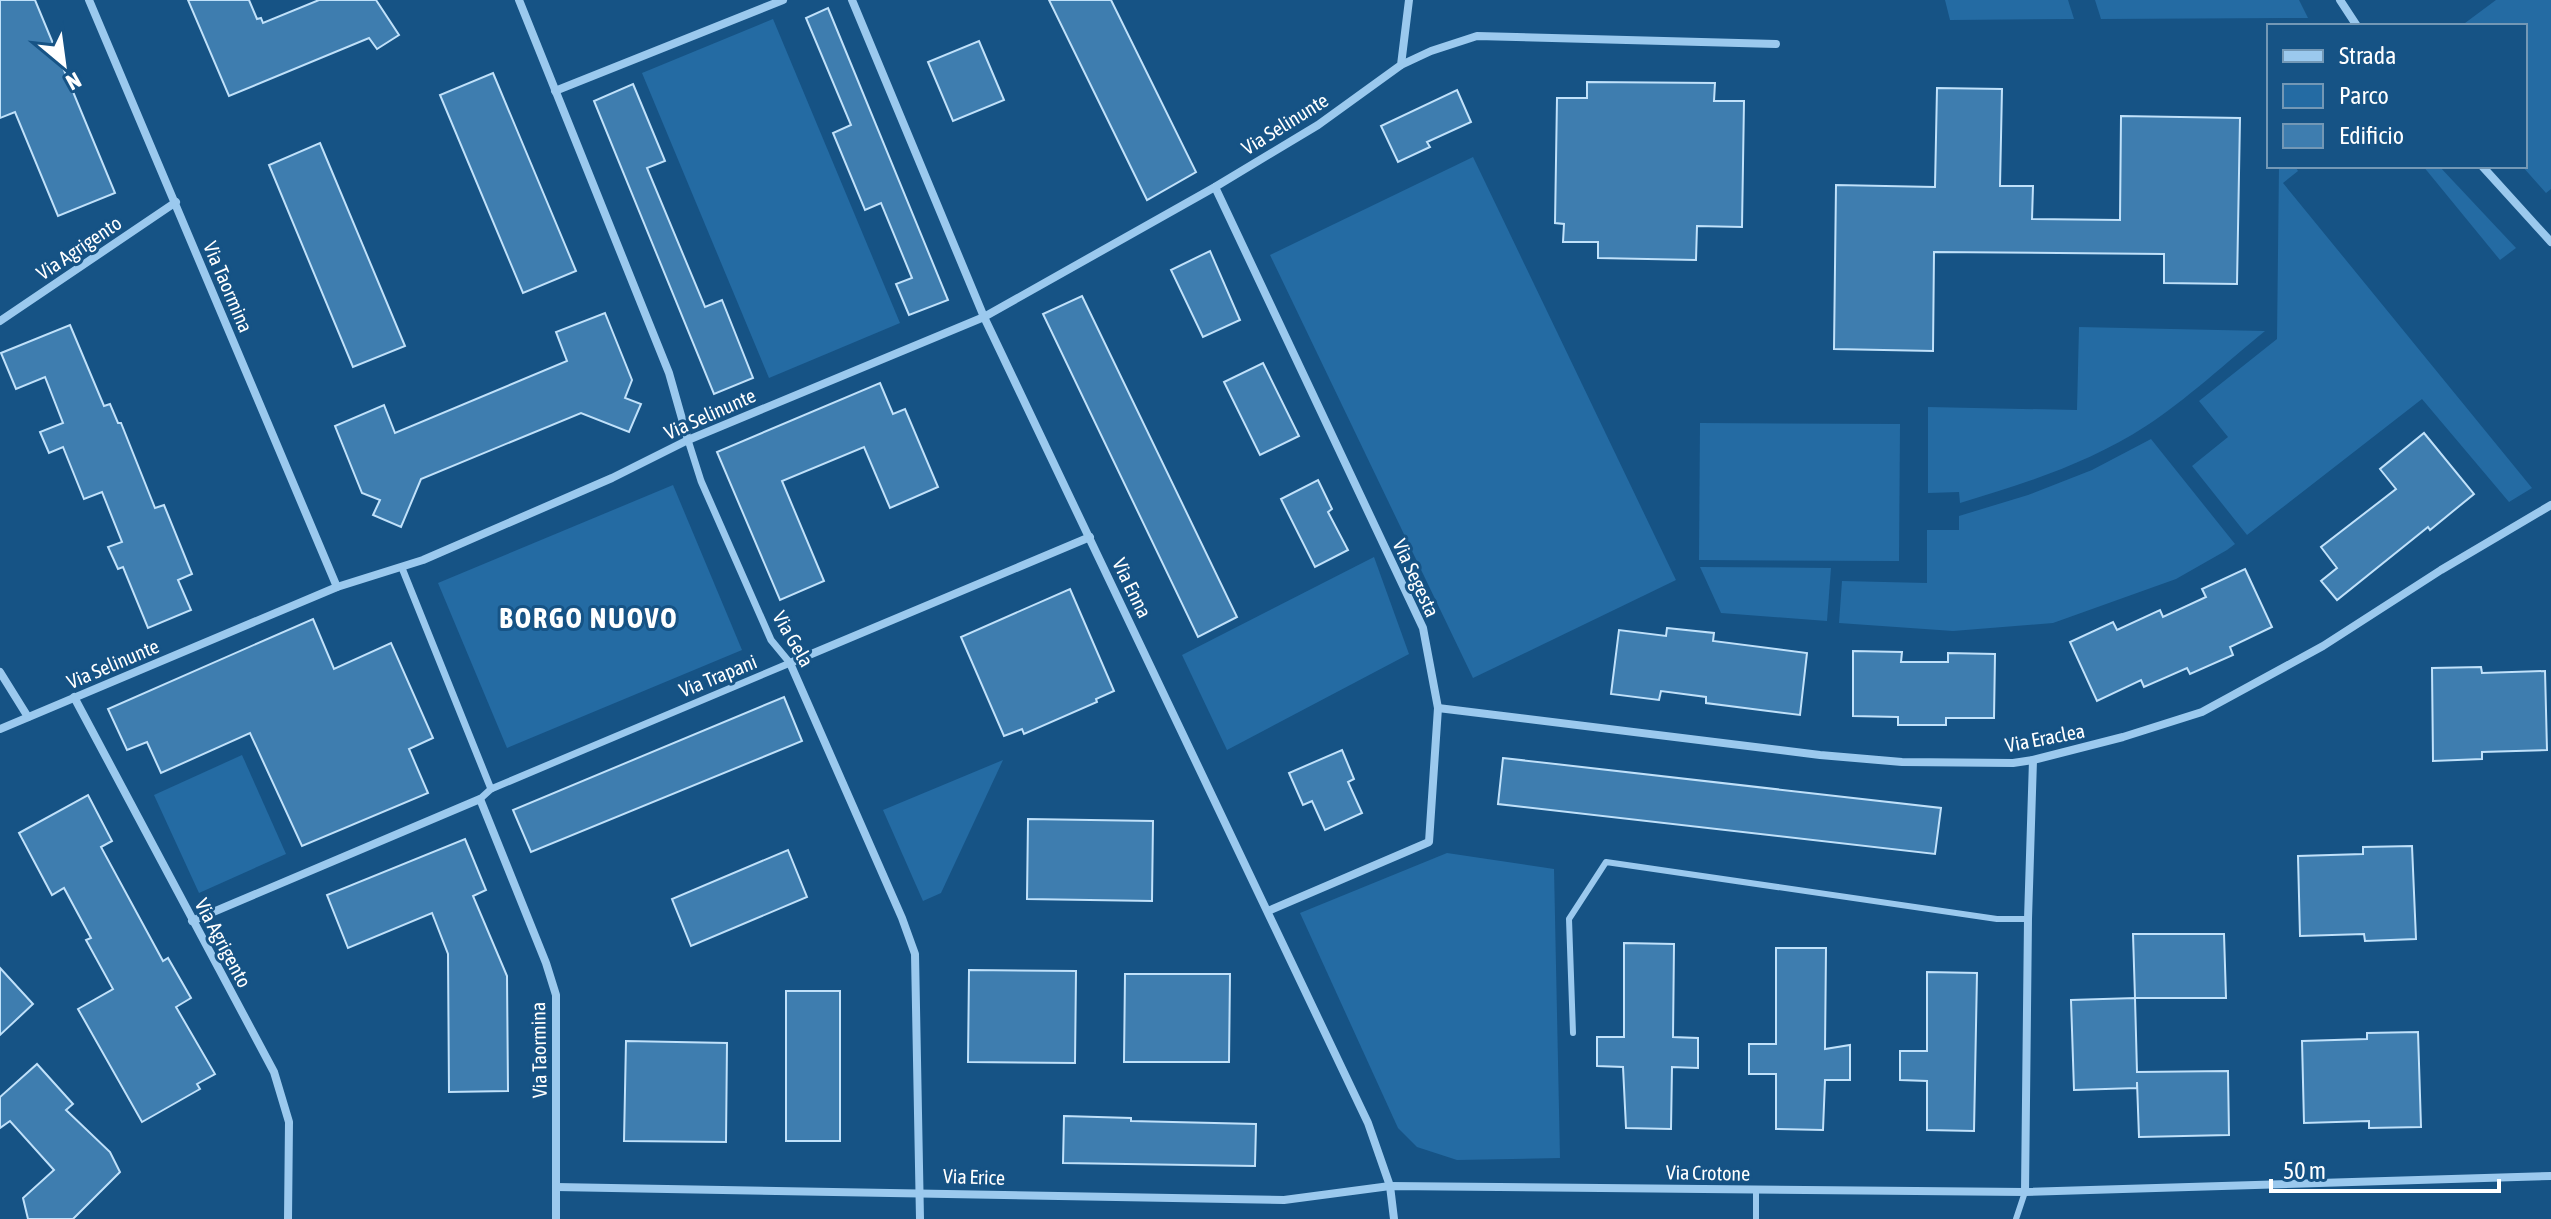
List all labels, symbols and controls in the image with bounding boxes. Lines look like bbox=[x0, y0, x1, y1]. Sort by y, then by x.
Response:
north arrow bbox=[24, 24, 104, 104]
legend bbox=[2267, 24, 2527, 168]
text: Strada bbox=[2339, 42, 2396, 69]
text: N bbox=[62, 67, 86, 96]
text: Parco bbox=[2339, 82, 2389, 109]
street label: Via Selinunte bbox=[1237, 88, 1332, 159]
text: Edificio bbox=[2339, 122, 2404, 149]
street label: Via Agrigento bbox=[32, 211, 125, 284]
street label: Via Taormina bbox=[199, 238, 258, 336]
street label: Via Selinunte bbox=[661, 383, 759, 444]
street label: Via Segesta bbox=[1388, 535, 1444, 620]
street label: Via Enna bbox=[1108, 554, 1157, 621]
district label: BORGO NUOVO bbox=[499, 602, 679, 634]
street label: Via Gela bbox=[768, 607, 819, 671]
street label: Via Selinunte bbox=[63, 634, 162, 693]
street label: Via Trapani bbox=[676, 650, 760, 702]
street label: Via Eraclea bbox=[2003, 719, 2087, 756]
street label: Via Agrigento bbox=[190, 894, 256, 991]
street label: Via Taormina bbox=[526, 1002, 551, 1098]
scale bar bbox=[2271, 1143, 2499, 1193]
text: 50 m bbox=[2283, 1157, 2326, 1184]
street label: Via Crotone bbox=[1666, 1160, 1750, 1185]
street label: Via Erice bbox=[943, 1164, 1005, 1189]

